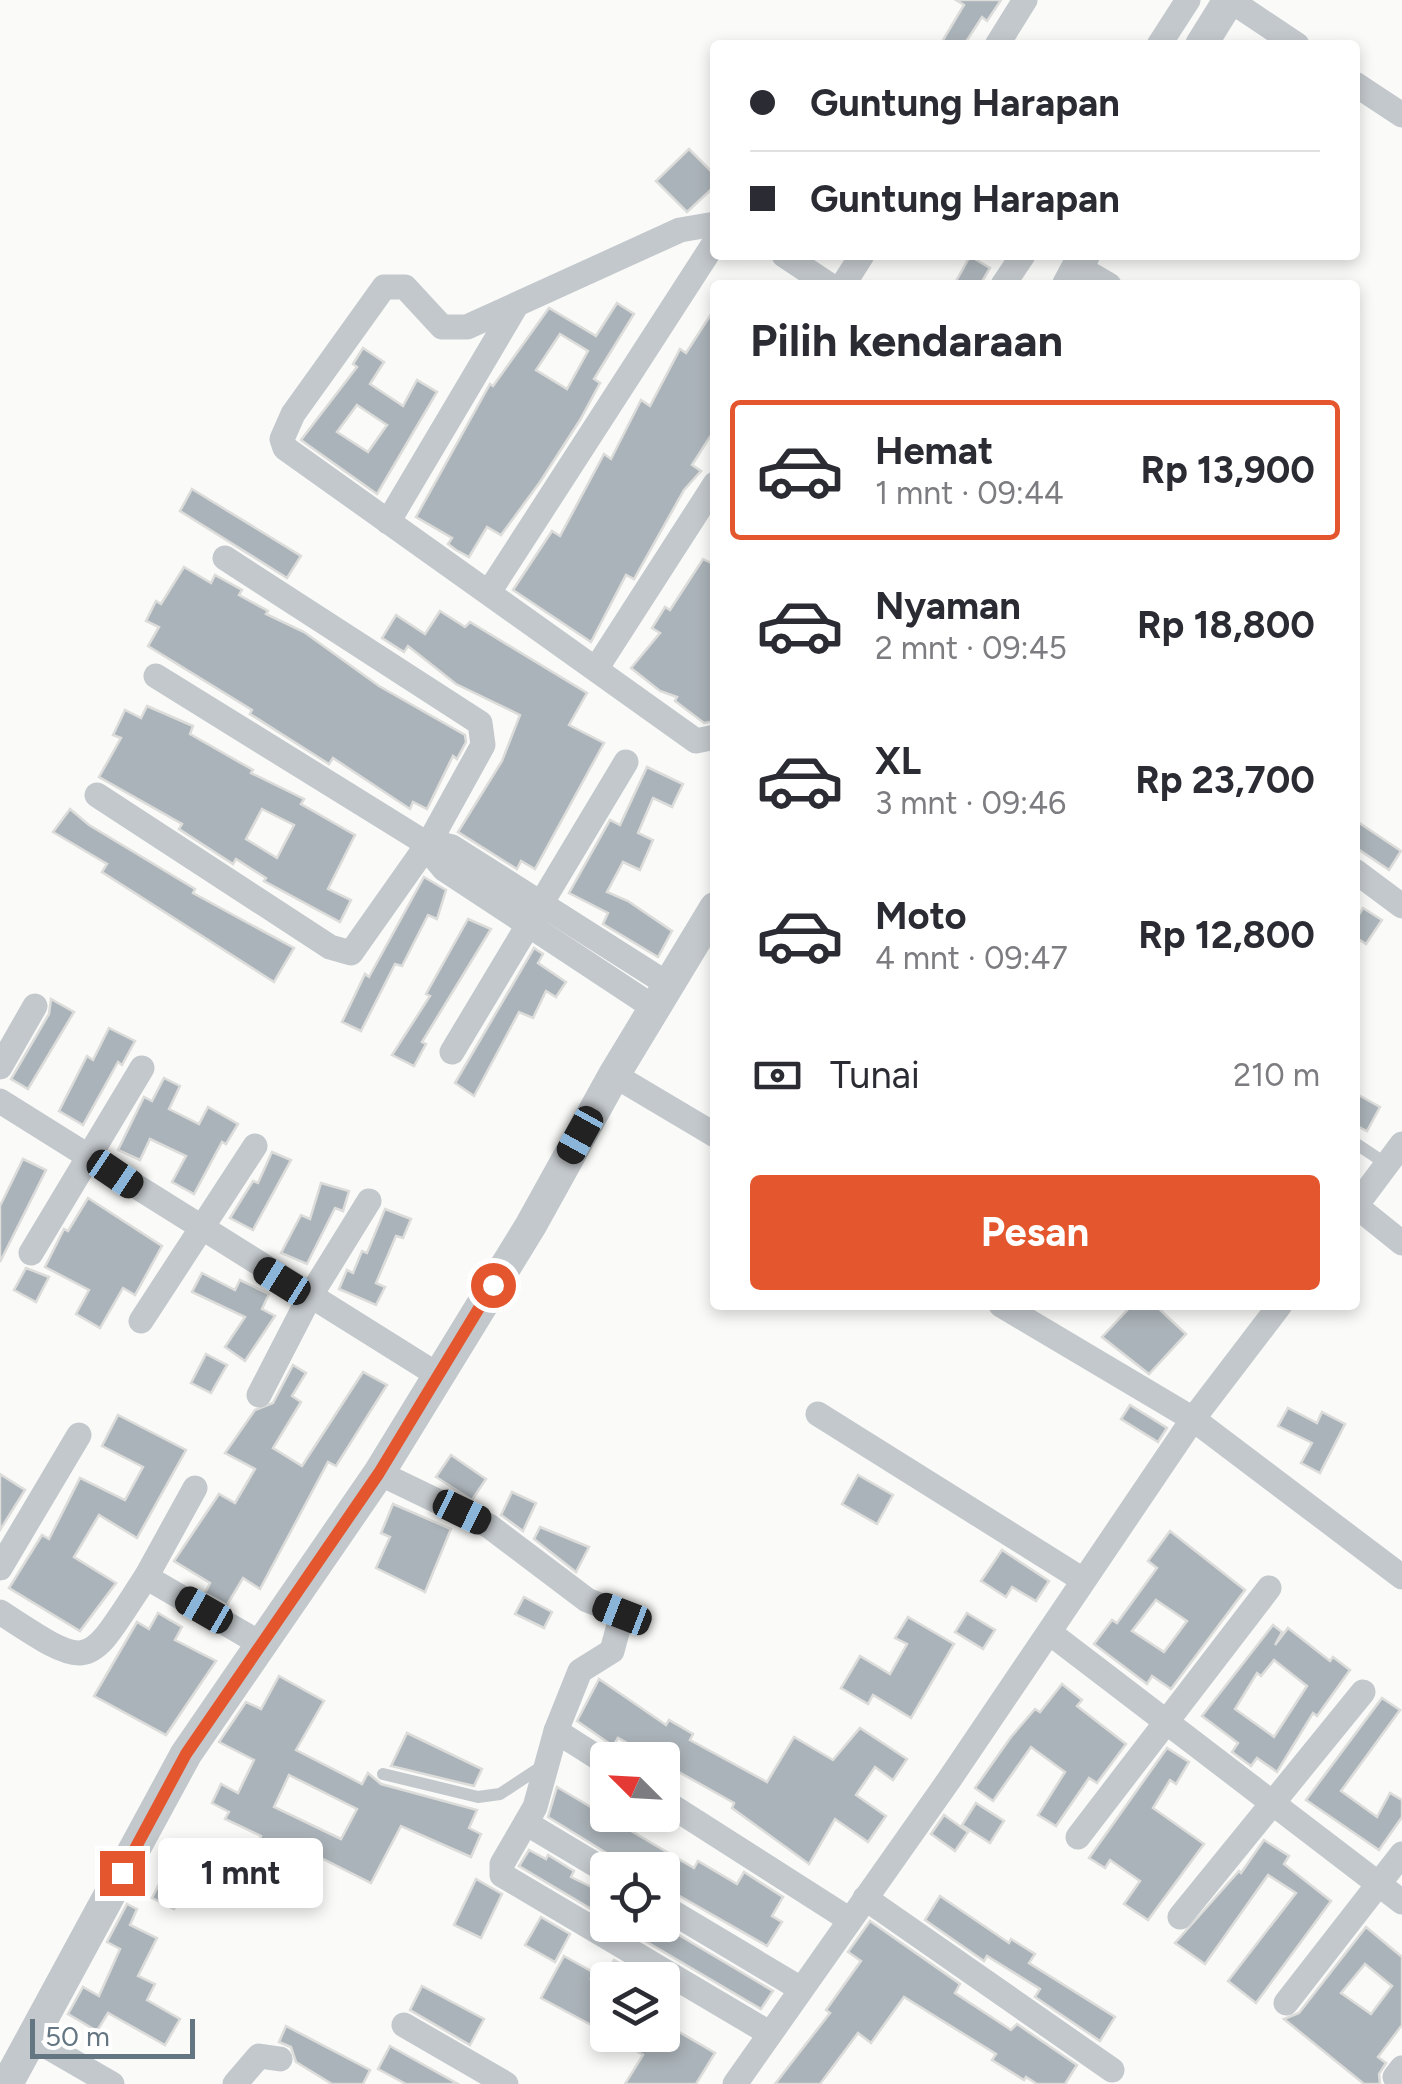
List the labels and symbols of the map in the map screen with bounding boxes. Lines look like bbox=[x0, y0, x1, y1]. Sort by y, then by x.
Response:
car bbox=[552, 1101, 608, 1169]
car bbox=[82, 1145, 148, 1203]
car bbox=[249, 1252, 315, 1310]
route start bbox=[471, 1263, 516, 1308]
car bbox=[428, 1485, 496, 1539]
car bbox=[171, 1582, 237, 1638]
car bbox=[589, 1589, 655, 1639]
north arrow bbox=[590, 1742, 680, 1832]
callout: 1 mnt bbox=[157, 1838, 322, 1908]
route end bbox=[100, 1851, 145, 1896]
scale bar bbox=[30, 2014, 195, 2058]

